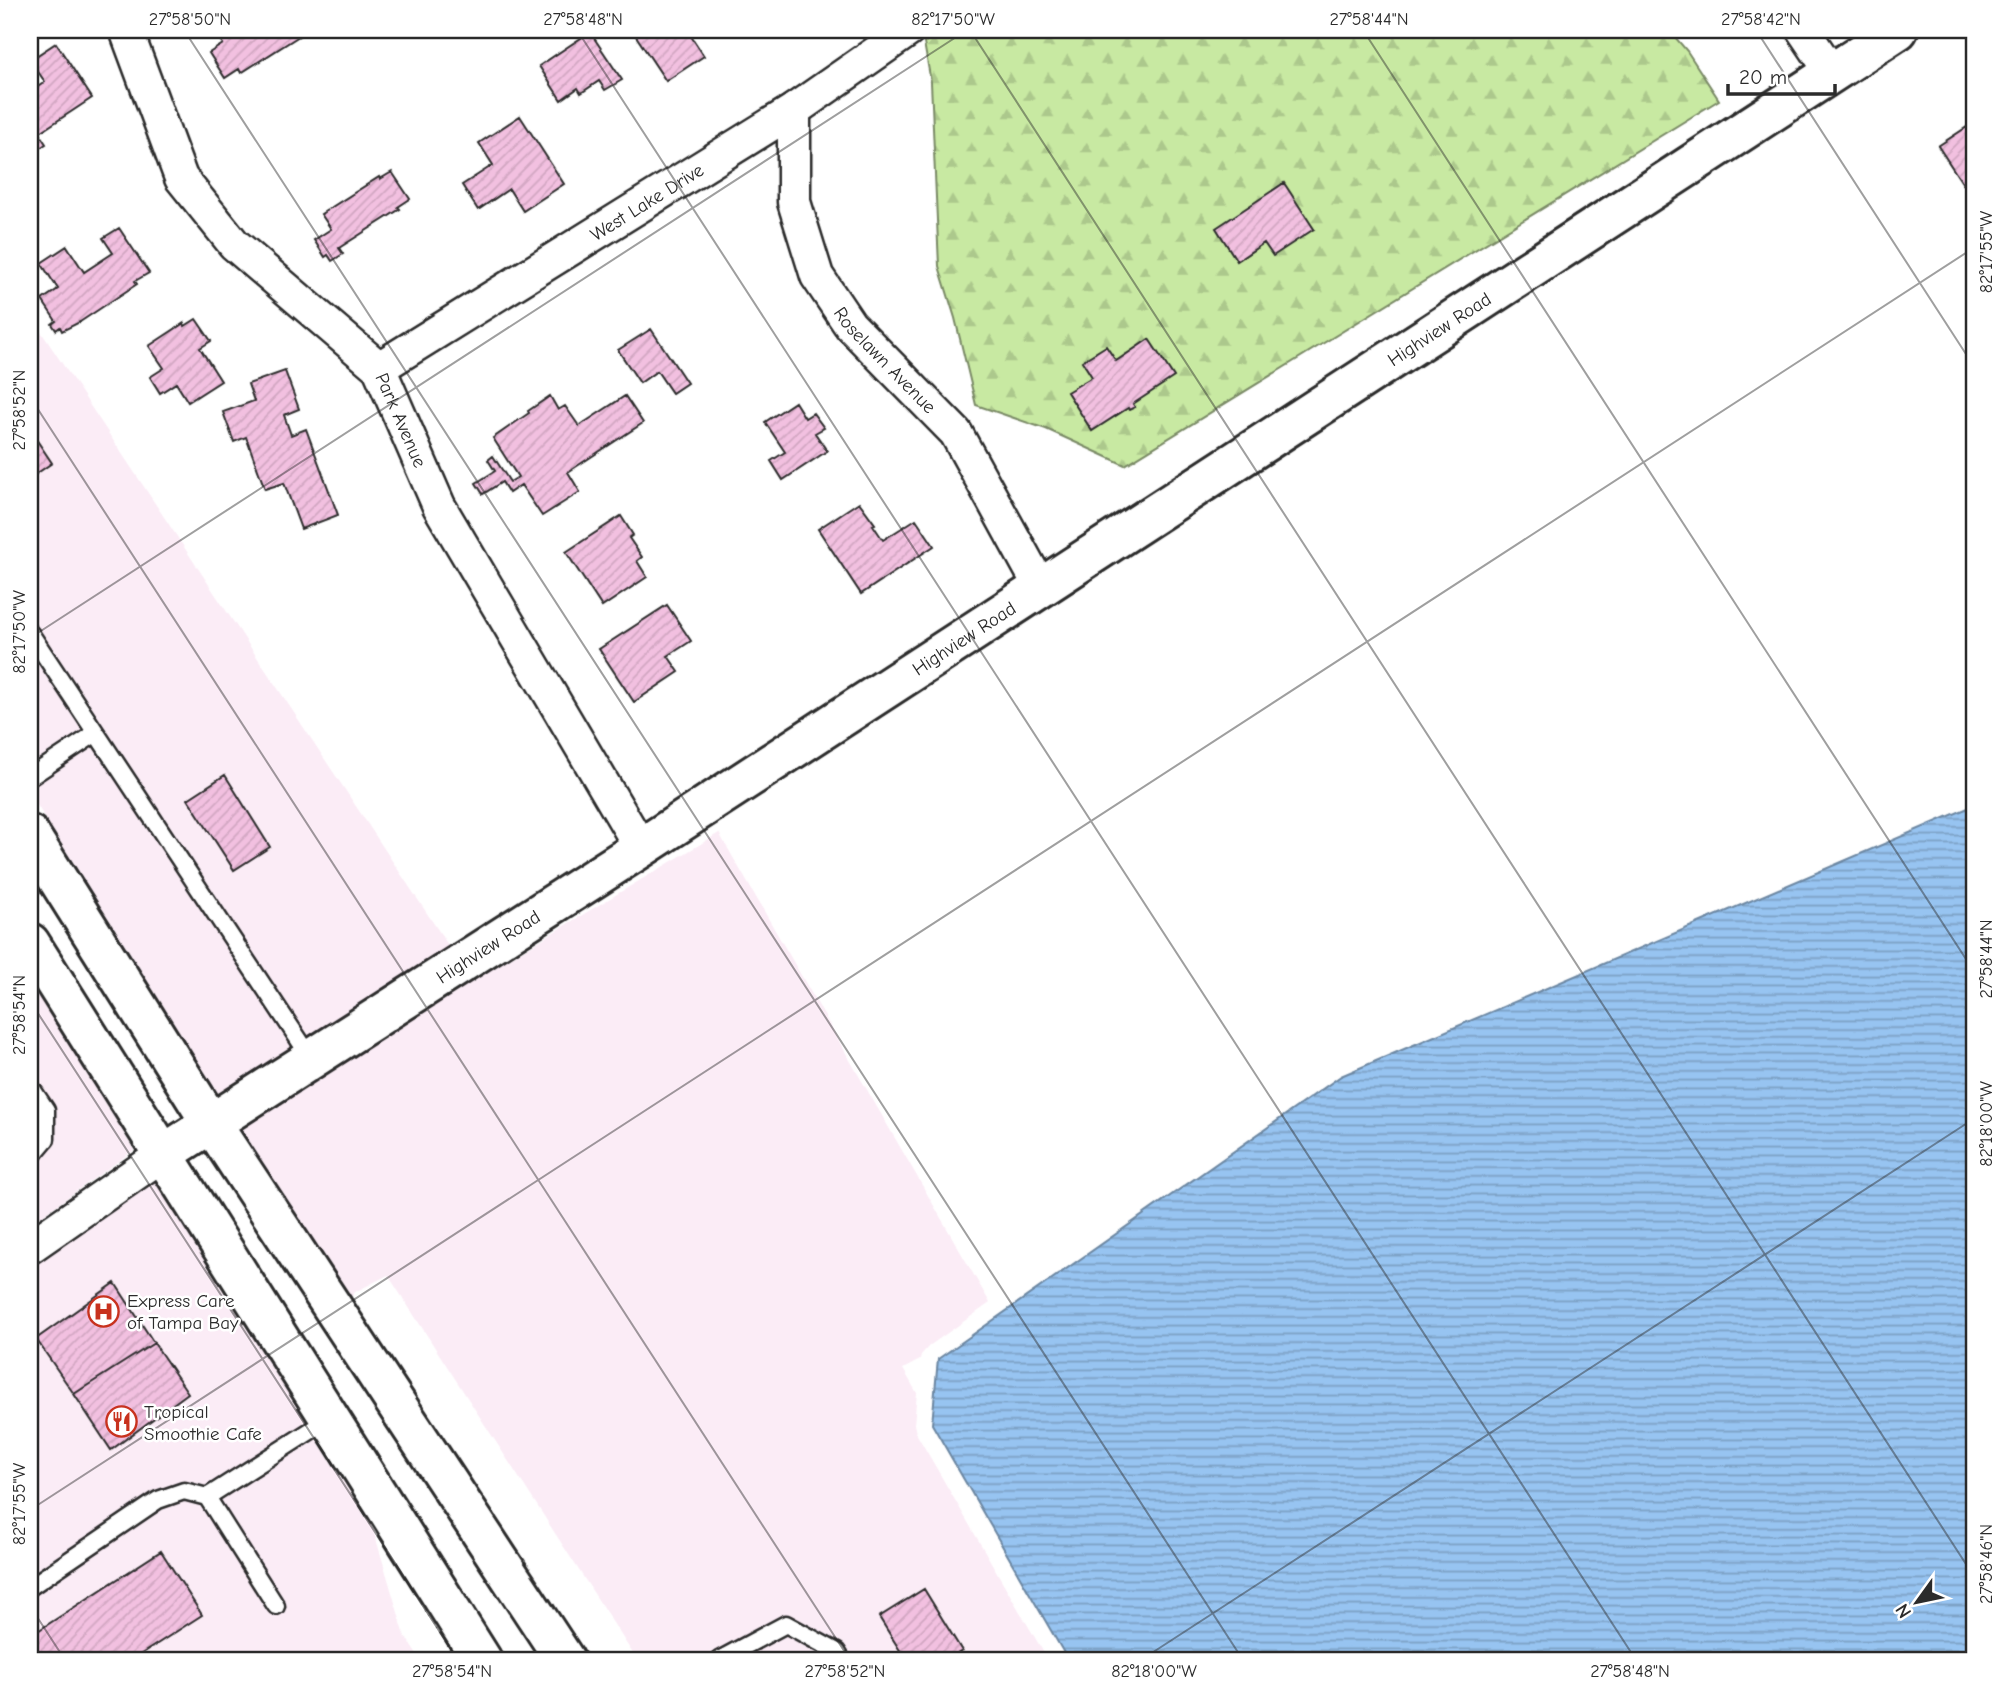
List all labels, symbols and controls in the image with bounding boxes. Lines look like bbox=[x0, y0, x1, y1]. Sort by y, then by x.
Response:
text: 27°58'50"N bbox=[149, 9, 231, 30]
text: 27°58'48"N bbox=[543, 9, 623, 30]
text: 82°17'50"W bbox=[911, 9, 995, 30]
text: 27°58'44"N bbox=[1329, 9, 1409, 30]
text: 27°58'42"N bbox=[1721, 9, 1801, 30]
scale bar bbox=[1728, 52, 1835, 96]
text: 20 m bbox=[1739, 65, 1787, 89]
street label: West Lake Drive bbox=[586, 159, 708, 246]
text: 82°17'55"W bbox=[1976, 210, 1997, 293]
street label: Highview Road bbox=[1384, 288, 1495, 371]
street label: Roselawn Avenue bbox=[829, 303, 940, 418]
text: 27°58'52"N bbox=[9, 370, 30, 450]
street label: Park Avenue bbox=[371, 370, 431, 471]
text: 82°17'50"W bbox=[9, 590, 30, 674]
street label: Highview Road bbox=[908, 597, 1020, 680]
street label: Highview Road bbox=[432, 906, 544, 988]
text: 27°58'44"N bbox=[1976, 919, 1997, 999]
text: 27°58'54"N bbox=[9, 975, 30, 1055]
text: 82°18'00"W bbox=[1976, 1081, 1997, 1167]
place label: Express Care of Tampa Bay bbox=[127, 1290, 239, 1334]
hospital icon: Express Care of Tampa Bay bbox=[87, 1294, 121, 1328]
place label: Tropical Smoothie Cafe bbox=[144, 1401, 262, 1445]
restaurant icon: Tropical Smoothie Cafe bbox=[104, 1405, 138, 1439]
text: 82°17'55"W bbox=[9, 1462, 30, 1545]
text: 27°58'46"N bbox=[1976, 1524, 1997, 1604]
north arrow bbox=[1882, 1568, 1952, 1638]
text: N bbox=[1891, 1600, 1916, 1622]
text: 27°58'54"N bbox=[412, 1661, 492, 1682]
text: 27°58'52"N bbox=[805, 1661, 885, 1682]
text: 82°18'00"W bbox=[1111, 1661, 1197, 1682]
text: 27°58'48"N bbox=[1590, 1661, 1670, 1682]

